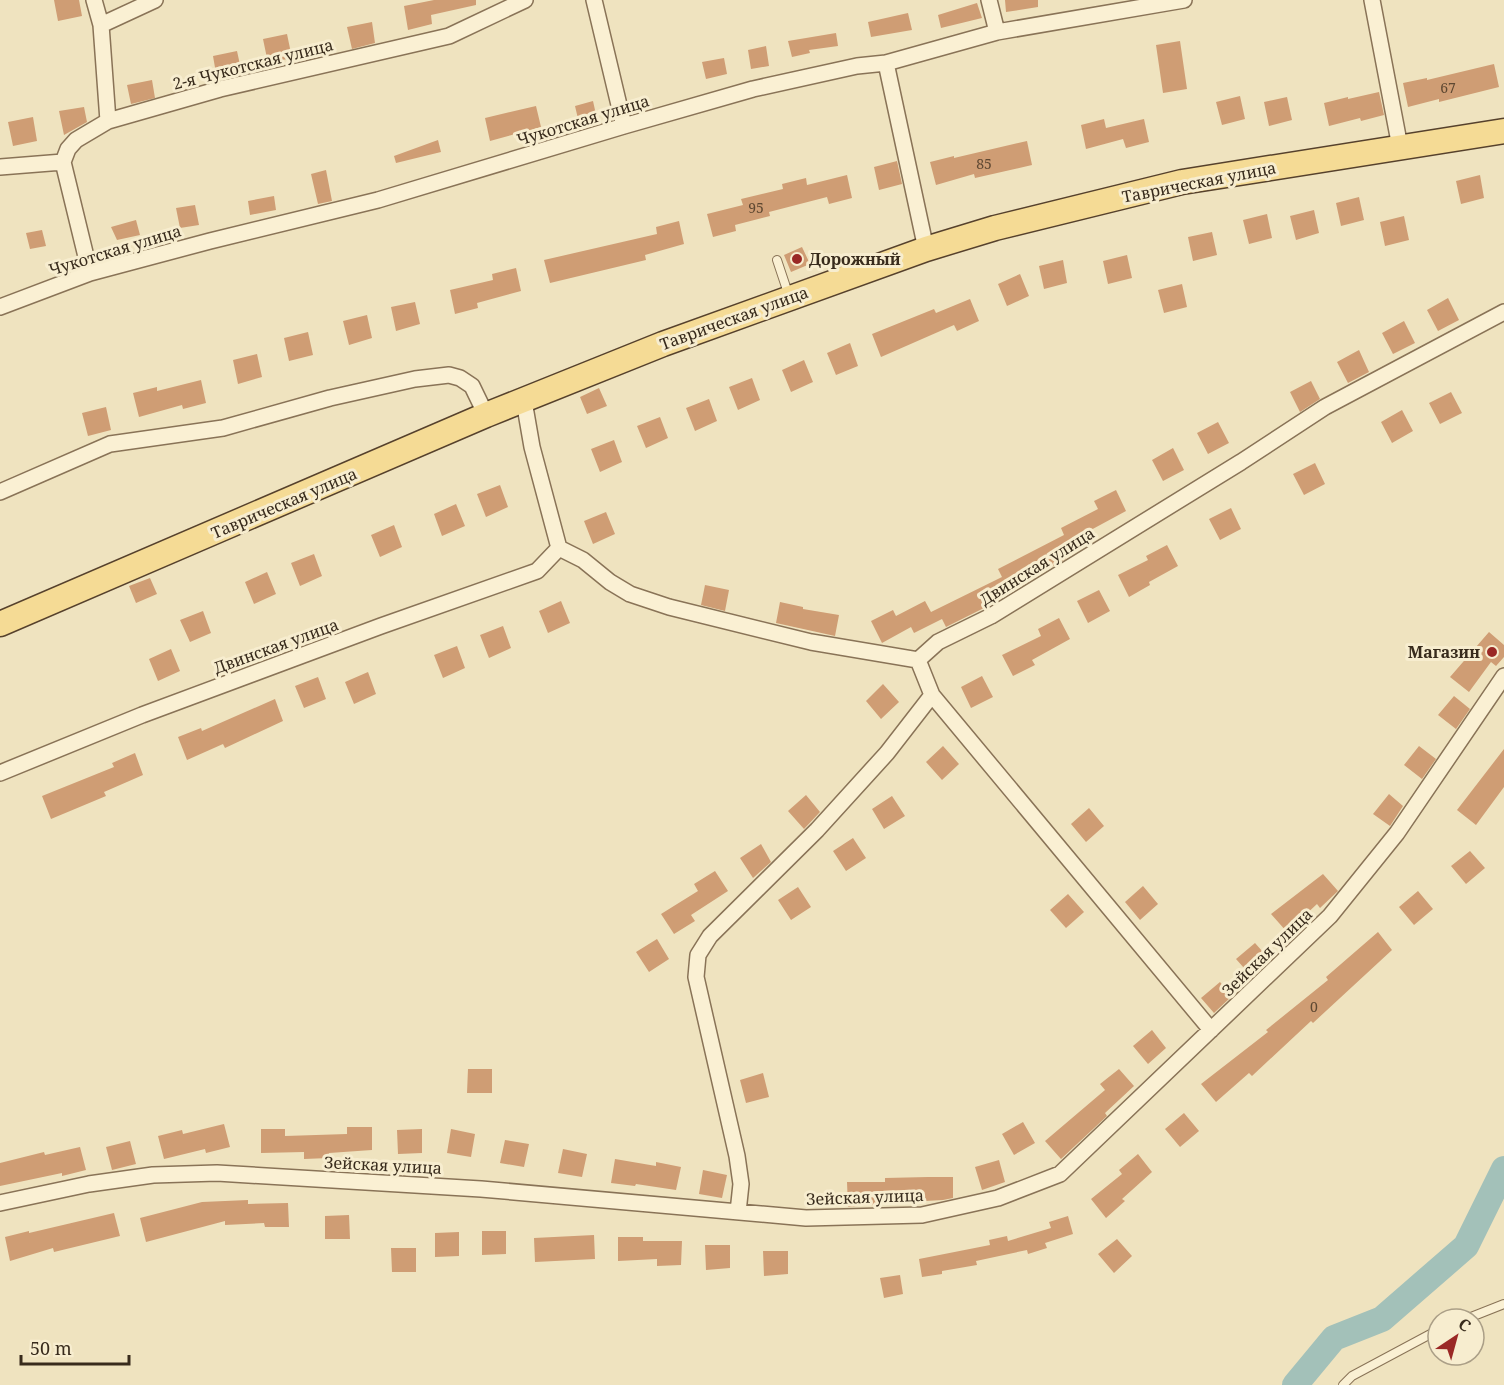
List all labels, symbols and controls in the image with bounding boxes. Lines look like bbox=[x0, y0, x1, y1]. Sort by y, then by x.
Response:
street label: 2-я Чукотская улица bbox=[170, 33, 336, 95]
house number: 67 bbox=[1440, 78, 1456, 97]
street label: Чукотская улица bbox=[514, 89, 652, 151]
house number: 85 bbox=[976, 154, 992, 173]
street label: Таврическая улица bbox=[1120, 156, 1278, 208]
house number: 95 bbox=[748, 198, 764, 217]
street label: Чукотская улица bbox=[46, 219, 184, 281]
place label: Дорожный bbox=[809, 248, 901, 270]
marker: Дорожный bbox=[790, 252, 804, 266]
street label: Таврическая улица bbox=[657, 281, 811, 355]
street label: Таврическая улица bbox=[208, 462, 360, 544]
street label: Двинская улица bbox=[975, 522, 1099, 610]
street label: Двинская улица bbox=[210, 613, 342, 679]
place label: Магазин bbox=[1408, 641, 1480, 663]
marker: Магазин bbox=[1485, 645, 1499, 659]
street label: Зейская улица bbox=[1217, 903, 1317, 1001]
house number: 0 bbox=[1310, 997, 1318, 1016]
street label: Зейская улица bbox=[323, 1151, 443, 1179]
street label: Зейская улица bbox=[806, 1184, 924, 1210]
north arrow bbox=[1426, 1307, 1486, 1367]
text: С bbox=[1454, 1313, 1476, 1337]
scale bar bbox=[21, 1328, 129, 1366]
text: 50 m bbox=[30, 1336, 72, 1360]

